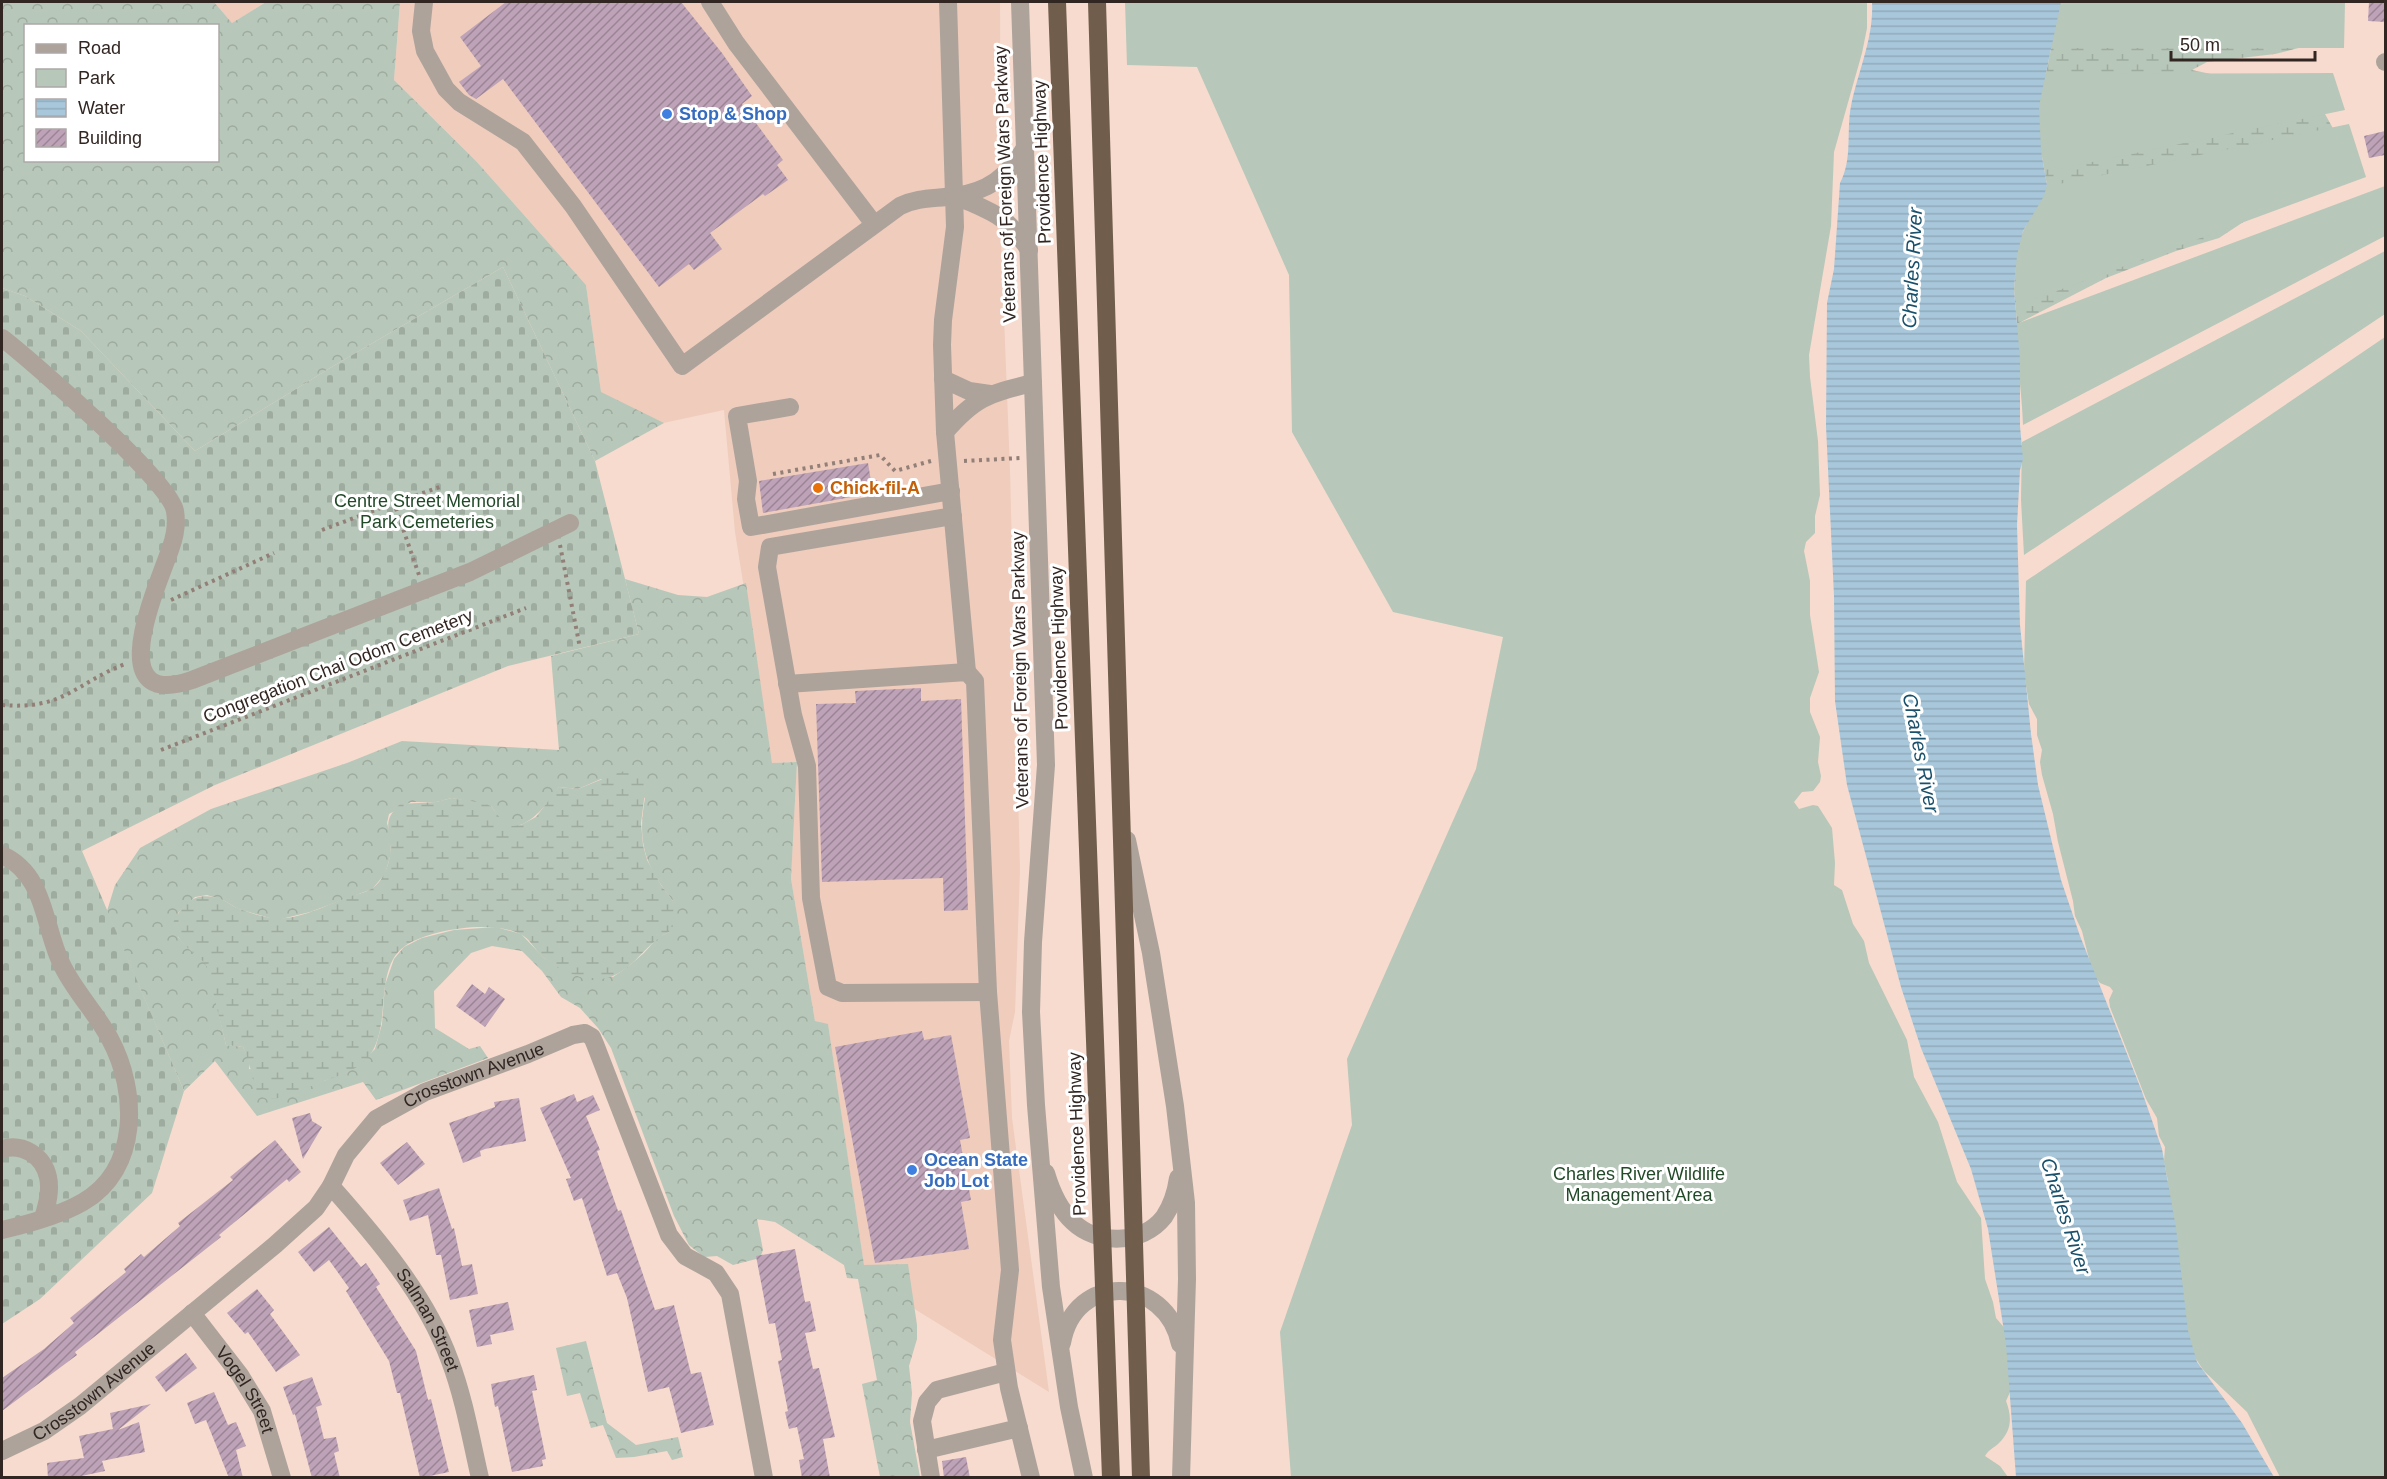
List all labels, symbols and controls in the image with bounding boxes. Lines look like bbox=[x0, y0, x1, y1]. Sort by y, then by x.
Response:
legend bbox=[24, 24, 219, 162]
scale bar bbox=[2171, 24, 2315, 62]
text: 50 m bbox=[2180, 35, 2220, 55]
text: Road bbox=[78, 38, 121, 58]
street label: Veterans of Foreign Wars Parkway bbox=[990, 45, 1020, 323]
text: Park bbox=[78, 68, 116, 88]
street label: Providence Highway bbox=[1029, 80, 1055, 244]
text: Water bbox=[78, 98, 125, 118]
place label: Stop & Shop bbox=[679, 104, 787, 124]
marker: Stop & Shop bbox=[660, 107, 674, 121]
text: Building bbox=[78, 128, 142, 148]
water label: Charles River bbox=[1898, 206, 1926, 329]
place label: Chick-fil-A bbox=[830, 478, 920, 498]
marker: Chick-fil-A bbox=[811, 481, 825, 495]
park label: Centre Street Memorial Park Cemeteries bbox=[334, 491, 520, 532]
street label: Veterans of Foreign Wars Parkway bbox=[1008, 531, 1032, 809]
street label: Providence Highway bbox=[1046, 566, 1072, 730]
street label: Congregation Chai Odom Cemetery bbox=[200, 605, 476, 727]
water label: Charles River bbox=[1899, 691, 1944, 816]
street label: Crosstown Avenue bbox=[400, 1038, 547, 1112]
street label: Providence Highway bbox=[1064, 1052, 1090, 1216]
place label: Ocean State Job Lot bbox=[924, 1150, 1028, 1191]
water label: Charles River bbox=[2037, 1155, 2096, 1278]
marker: Ocean State Job Lot bbox=[905, 1163, 919, 1177]
park label: Charles River Wildlife Management Area bbox=[1553, 1164, 1725, 1205]
street label: Salman Street bbox=[392, 1264, 463, 1374]
street label: Crosstown Avenue bbox=[29, 1338, 159, 1445]
street label: Vogel Street bbox=[212, 1342, 278, 1435]

